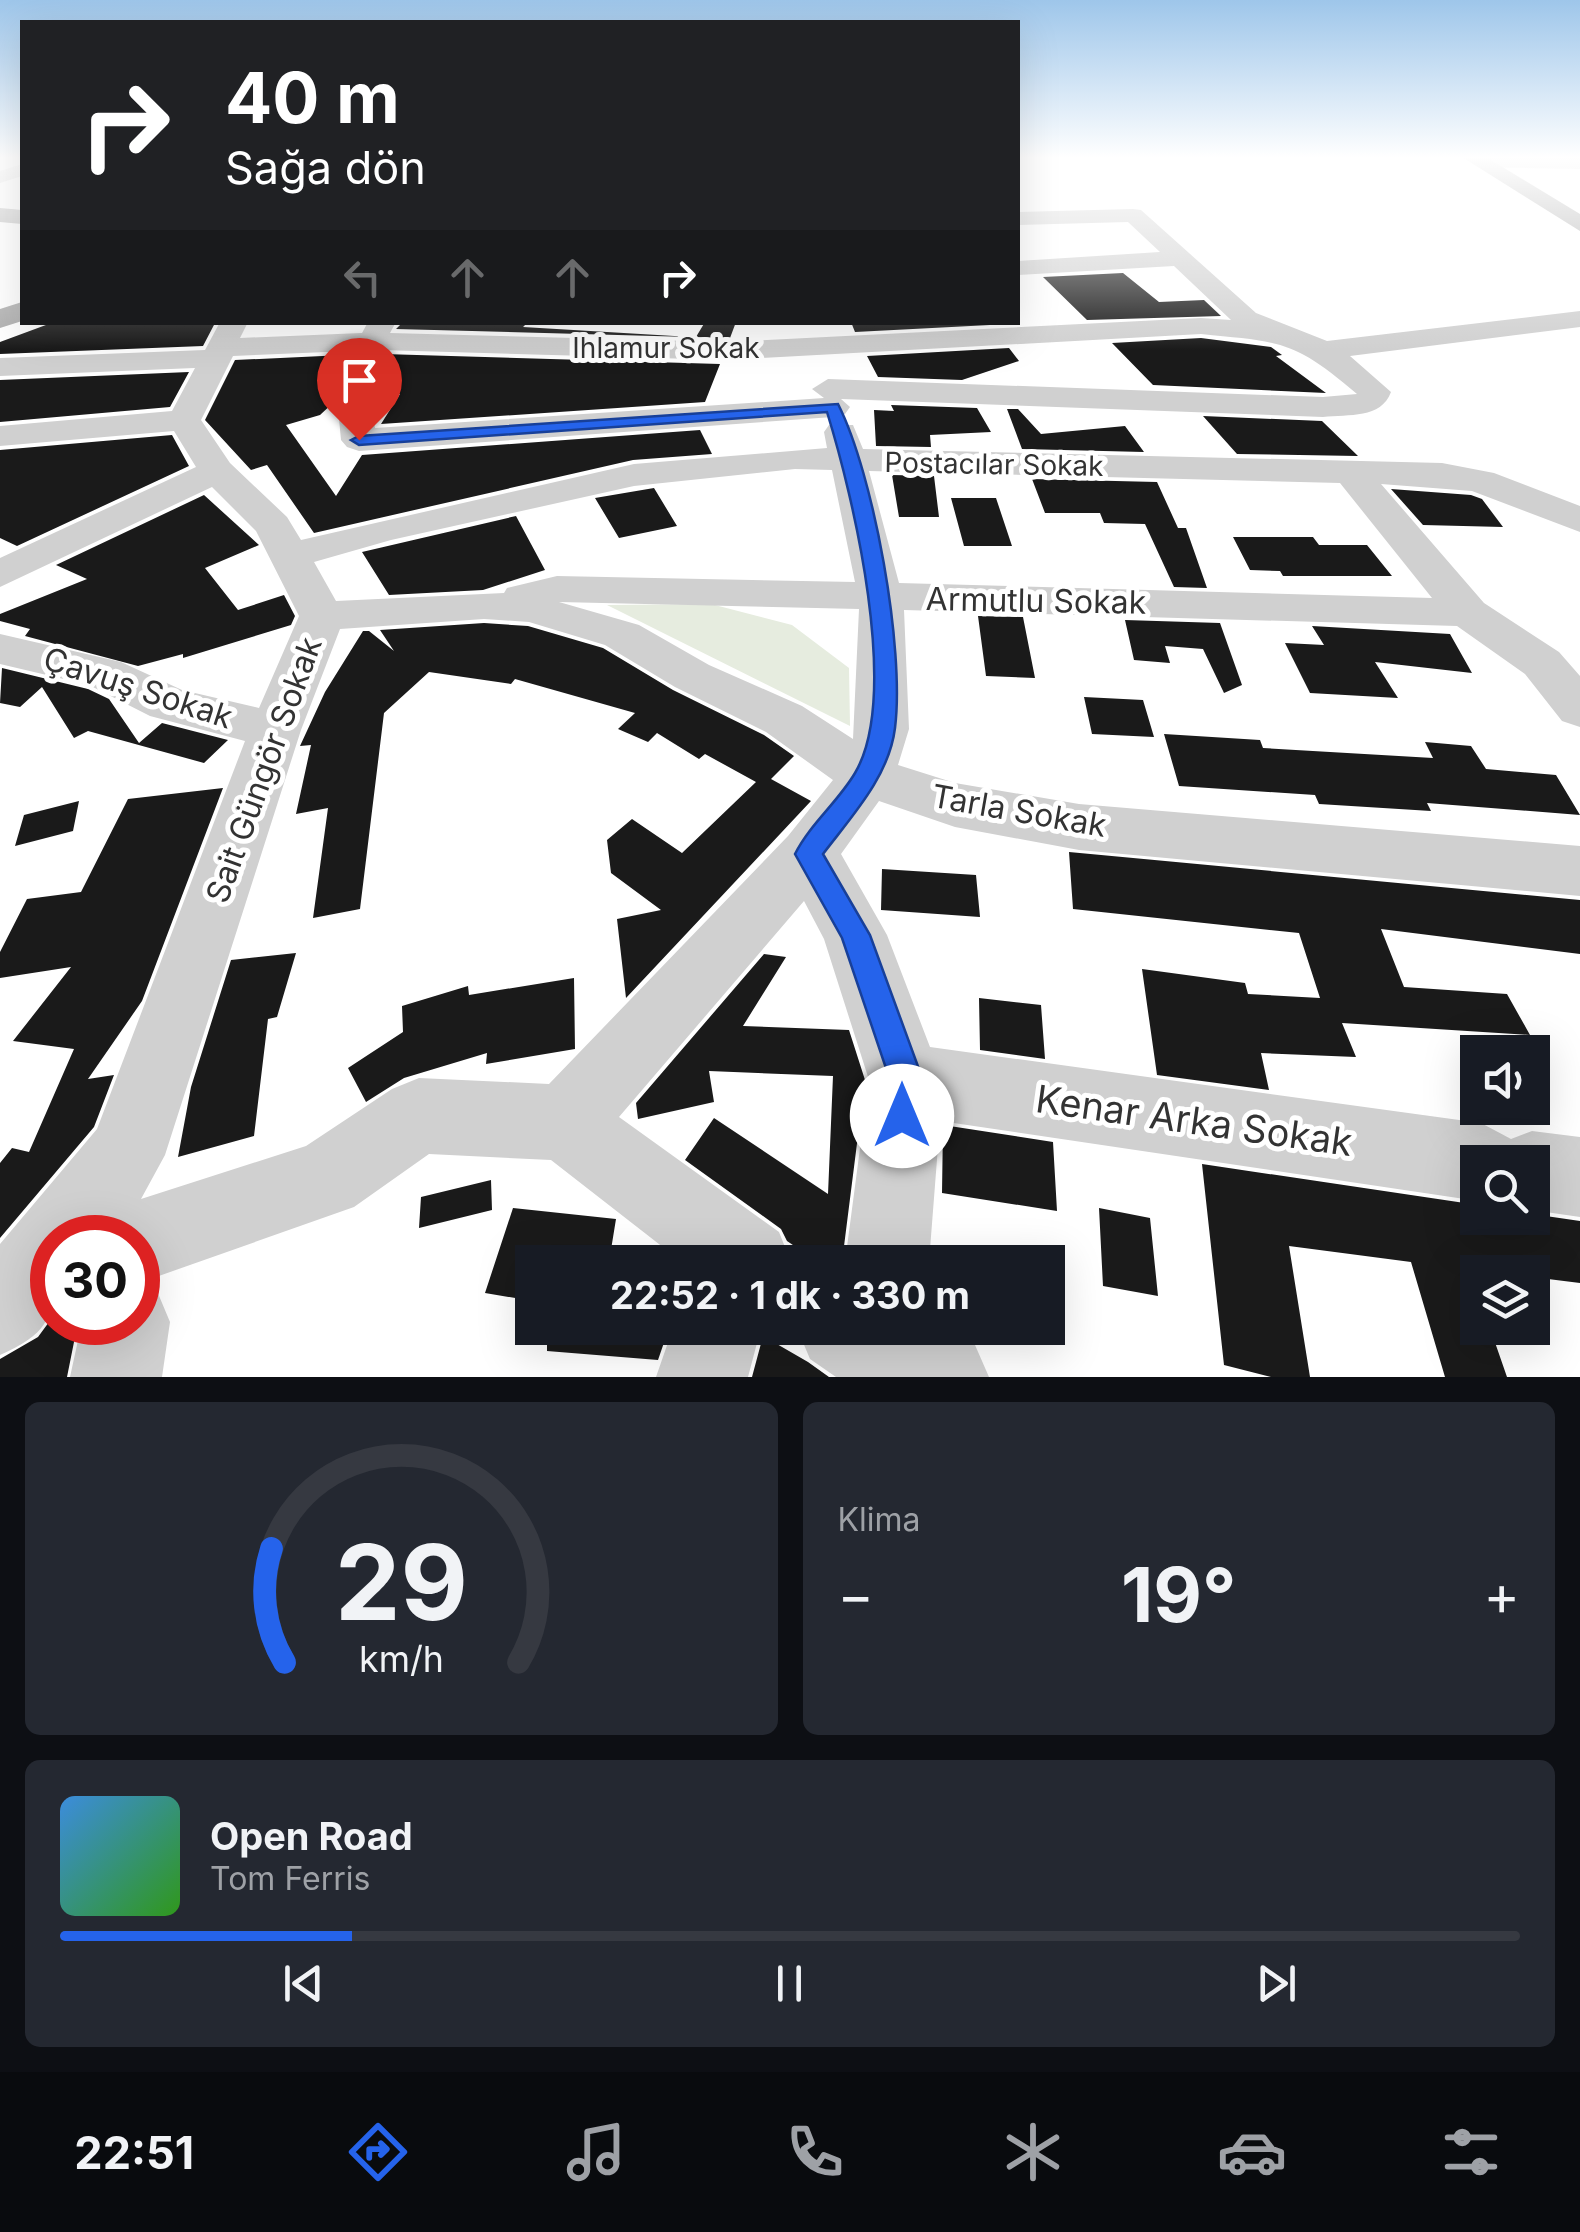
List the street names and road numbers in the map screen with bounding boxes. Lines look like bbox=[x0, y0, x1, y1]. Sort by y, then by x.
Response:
street label: Ihlamur Sokak bbox=[572, 331, 760, 365]
street label: Postacılar Sokak bbox=[884, 445, 1104, 483]
street label: Armutlu Sokak bbox=[925, 579, 1147, 622]
street label: Sait Güngör Sokak bbox=[197, 631, 330, 908]
street label: Çavuş Sokak bbox=[39, 639, 238, 737]
street label: Tarla Sokak bbox=[929, 776, 1110, 845]
street label: Kenar Arka Sokak bbox=[1033, 1075, 1356, 1165]

